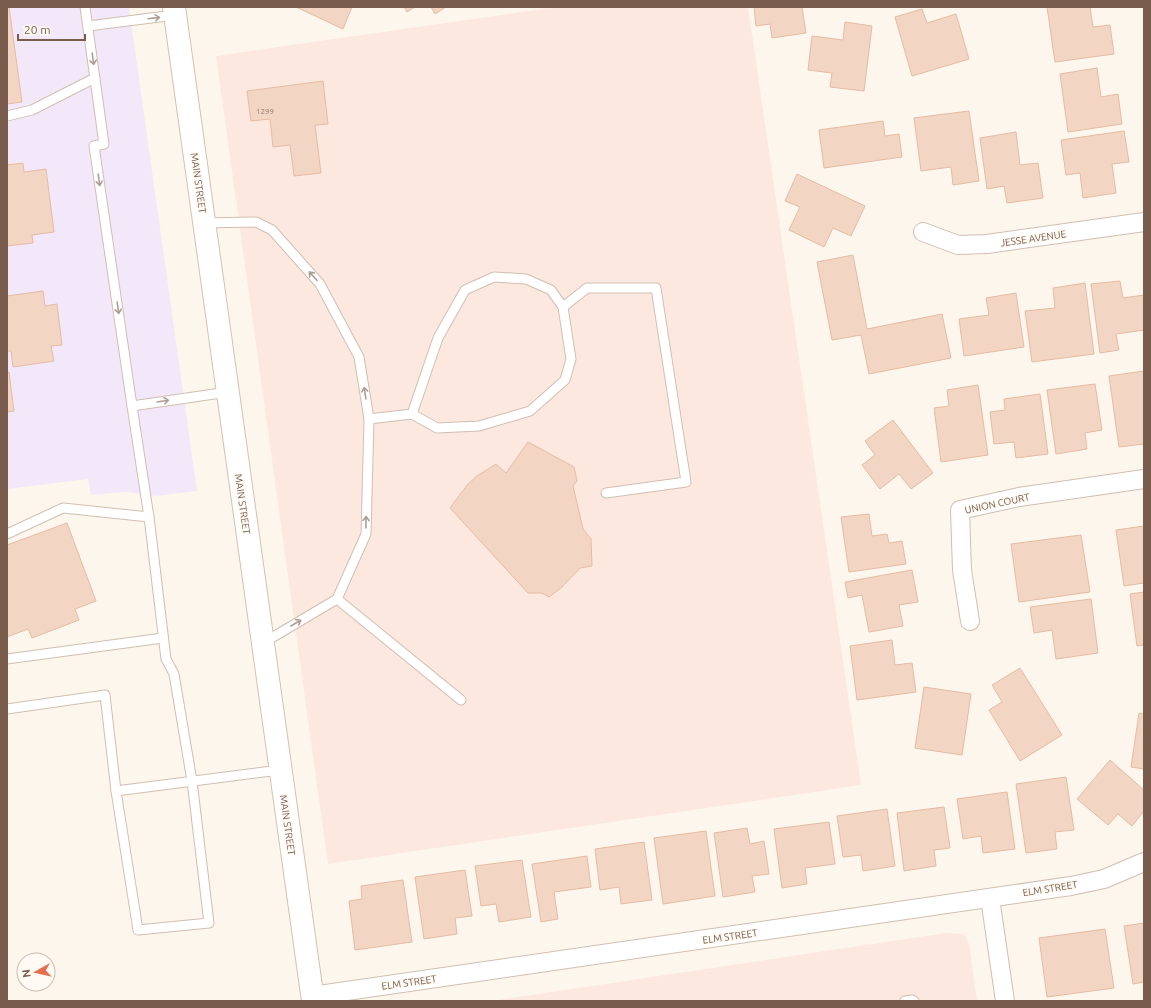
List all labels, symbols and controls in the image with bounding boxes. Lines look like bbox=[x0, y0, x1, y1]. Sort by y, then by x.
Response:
one-way arrow bbox=[147, 14, 160, 22]
scale bar bbox=[18, 16, 85, 42]
text: 20 m bbox=[24, 23, 51, 36]
one-way arrow bbox=[89, 53, 97, 66]
house number: 1299 bbox=[256, 107, 274, 116]
street label: MAIN STREET bbox=[189, 152, 208, 214]
one-way arrow bbox=[95, 173, 103, 186]
street label: JESSE AVENUE bbox=[999, 228, 1067, 249]
one-way arrow bbox=[309, 271, 318, 281]
one-way arrow bbox=[114, 301, 122, 314]
one-way arrow bbox=[361, 387, 369, 400]
one-way arrow bbox=[156, 397, 169, 405]
street label: MAIN STREET bbox=[233, 473, 252, 535]
street label: UNION COURT bbox=[964, 491, 1031, 516]
one-way arrow bbox=[362, 516, 370, 529]
one-way arrow bbox=[290, 619, 302, 627]
street label: MAIN STREET bbox=[278, 794, 297, 856]
street label: ELM STREET bbox=[1022, 879, 1079, 898]
street label: ELM STREET bbox=[702, 927, 759, 946]
north arrow bbox=[16, 952, 56, 992]
text: N bbox=[20, 968, 33, 978]
street label: ELM STREET bbox=[381, 973, 438, 992]

